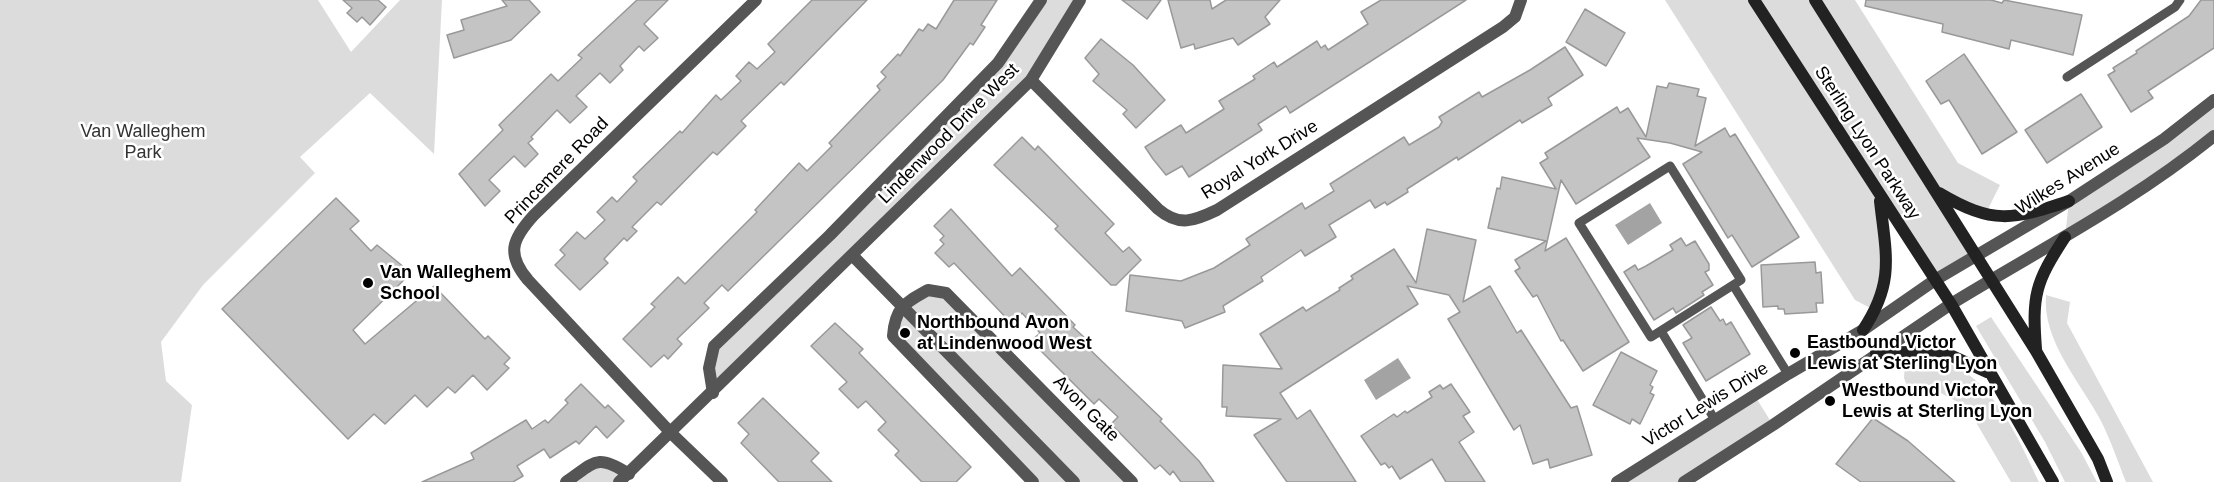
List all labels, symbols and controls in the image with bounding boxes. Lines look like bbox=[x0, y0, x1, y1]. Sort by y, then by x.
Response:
street label: Lindenwood Drive West bbox=[874, 59, 1024, 209]
street label: Sterling Lyon Parkway bbox=[1809, 62, 1925, 224]
street label: Princemere Road bbox=[501, 113, 613, 229]
street label: Royal York Drive bbox=[1198, 116, 1322, 204]
park label: Van Walleghem Park bbox=[80, 121, 206, 164]
street label: Wilkes Avenue bbox=[2012, 138, 2124, 220]
place label: Van Walleghem School bbox=[380, 262, 511, 304]
marker: Van Walleghem School bbox=[361, 276, 375, 290]
place label: Northbound Avon at Lindenwood West bbox=[917, 312, 1092, 354]
marker: Northbound Avon at Lindenwood West bbox=[898, 326, 912, 340]
place label: Eastbound Victor Lewis at Sterling Lyon bbox=[1807, 332, 1997, 374]
marker: Eastbound Victor Lewis at Sterling Lyon bbox=[1788, 346, 1802, 360]
street label: Victor Lewis Drive bbox=[1639, 358, 1773, 452]
street label: Avon Gate bbox=[1048, 371, 1124, 447]
place label: Westbound Victor Lewis at Sterling Lyon bbox=[1842, 380, 2032, 422]
marker: Westbound Victor Lewis at Sterling Lyon bbox=[1823, 394, 1837, 408]

